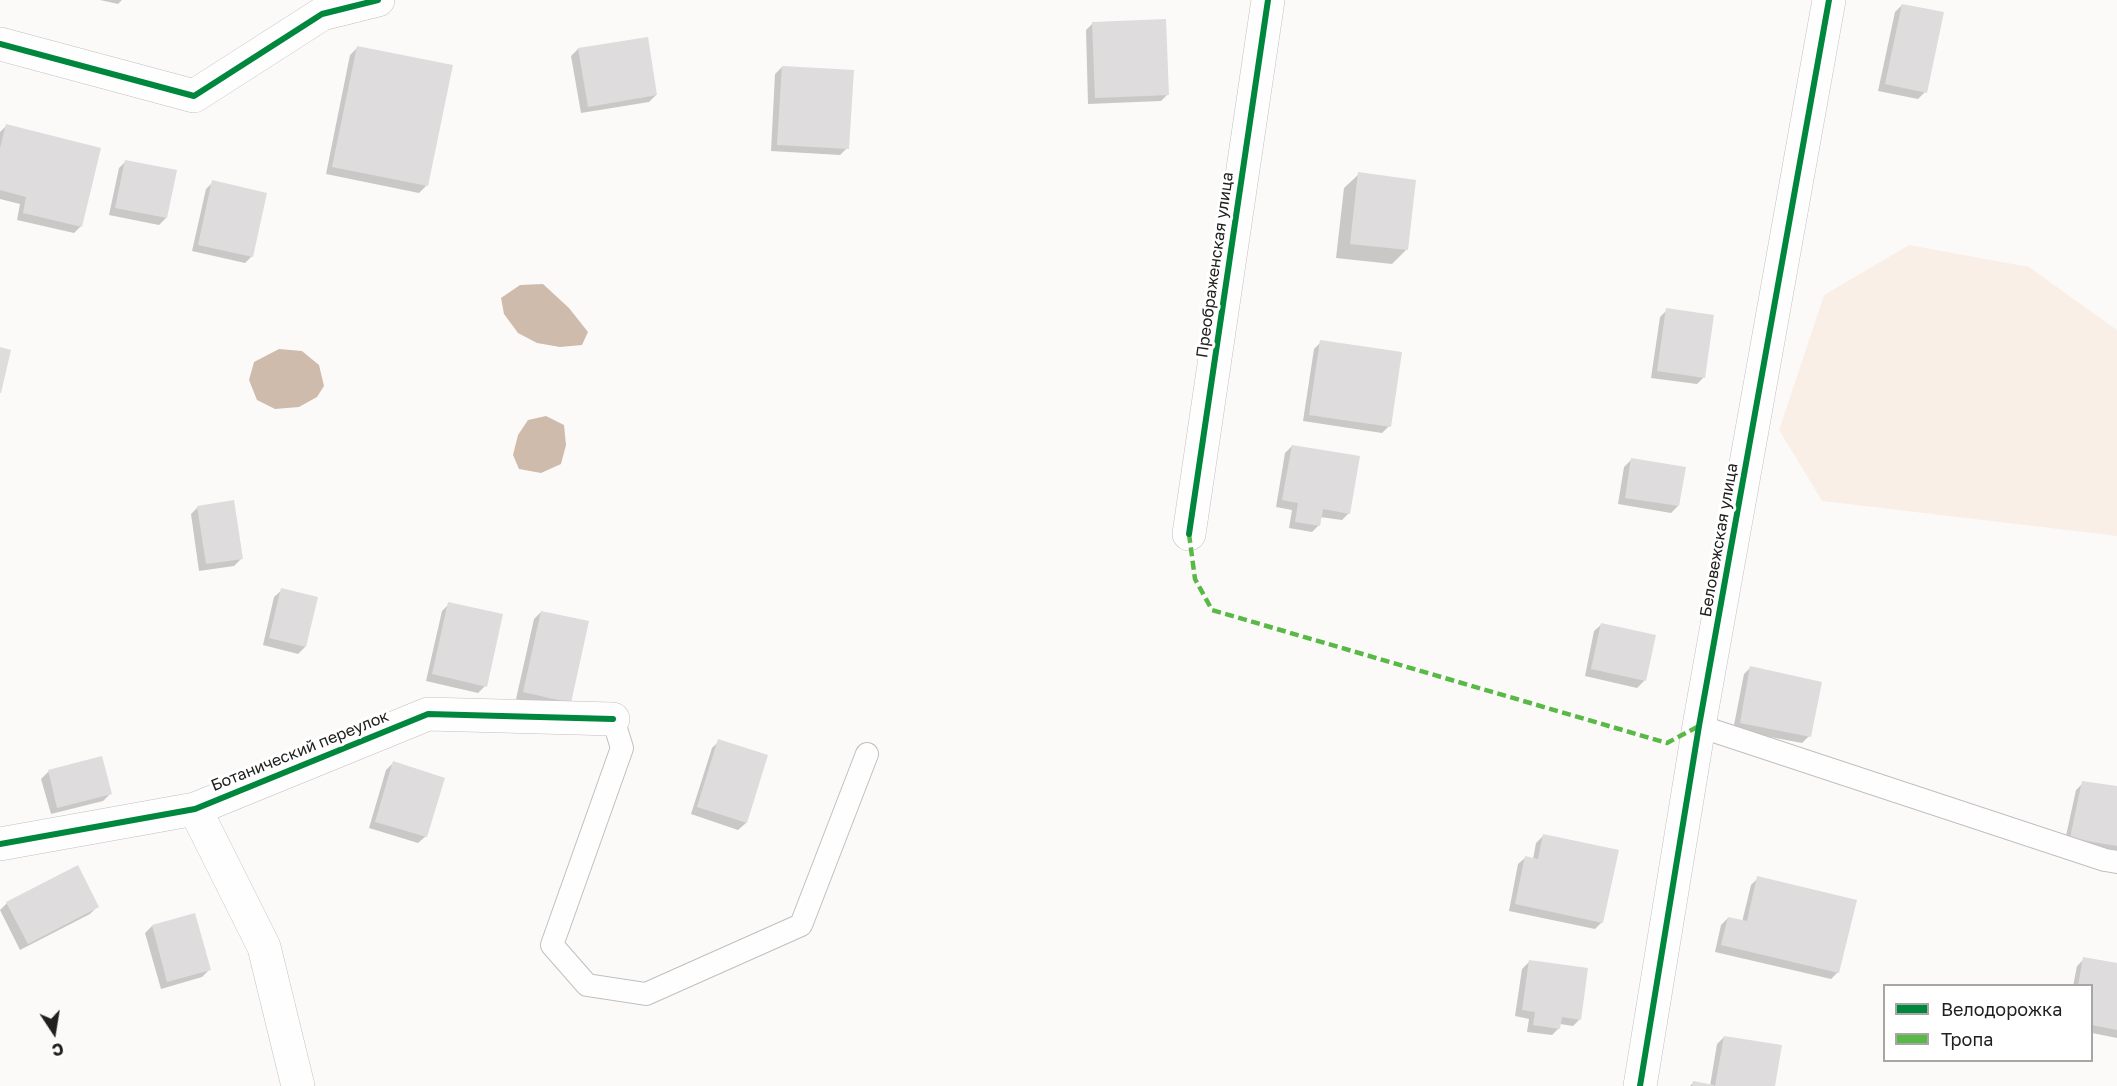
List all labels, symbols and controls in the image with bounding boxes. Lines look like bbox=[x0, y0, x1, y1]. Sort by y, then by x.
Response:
street label: Преображенская улица bbox=[1192, 171, 1238, 359]
street label: Беловежская улица bbox=[1696, 462, 1742, 618]
street label: Ботанический переулок bbox=[208, 706, 392, 796]
legend bbox=[1883, 984, 2093, 1062]
text: Велодорожка bbox=[1941, 998, 2062, 1020]
north arrow bbox=[24, 1002, 84, 1062]
text: Тропа bbox=[1941, 1028, 1993, 1050]
text: С bbox=[50, 1039, 65, 1061]

